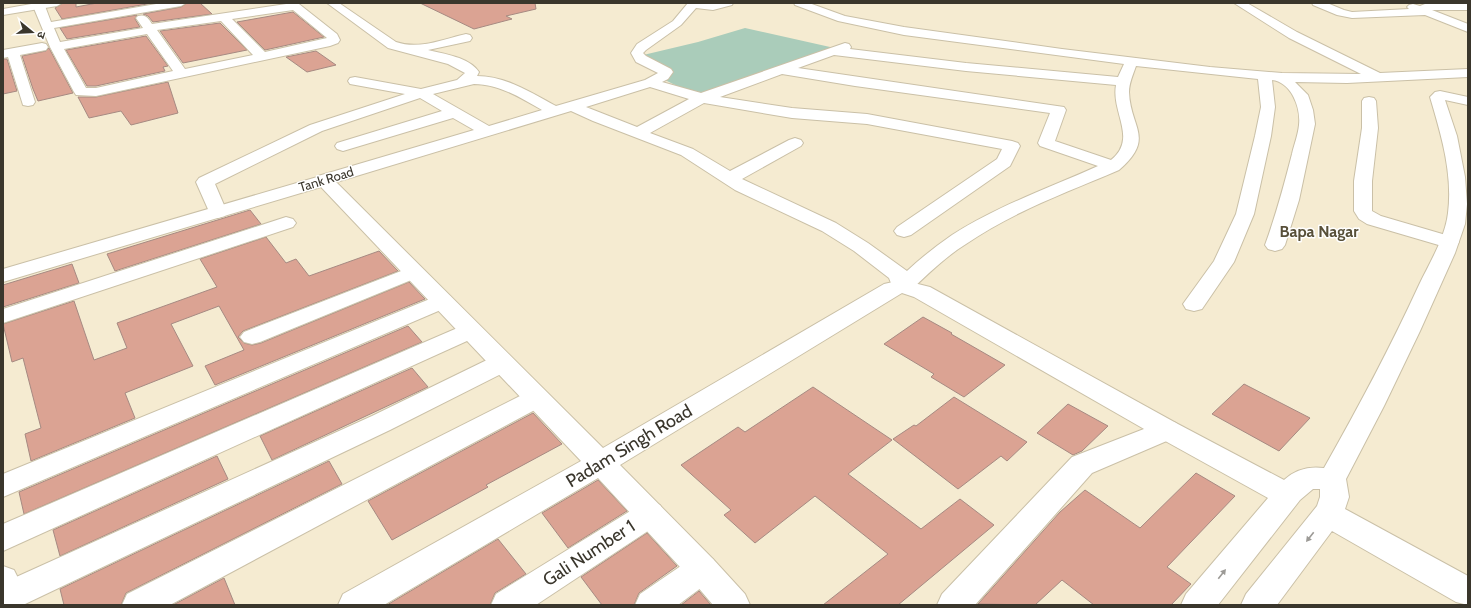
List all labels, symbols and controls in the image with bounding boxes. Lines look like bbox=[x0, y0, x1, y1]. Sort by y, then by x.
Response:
north arrow bbox=[12, 12, 52, 52]
text: उ bbox=[34, 30, 49, 41]
street label: Tank Road bbox=[297, 163, 355, 195]
district label: Bapa Nagar bbox=[1279, 222, 1359, 241]
street label: Padam Singh Road bbox=[562, 400, 696, 492]
street label: Gali Number 1 bbox=[539, 515, 639, 591]
one-way arrow bbox=[1306, 532, 1314, 543]
one-way arrow bbox=[1218, 569, 1227, 580]

